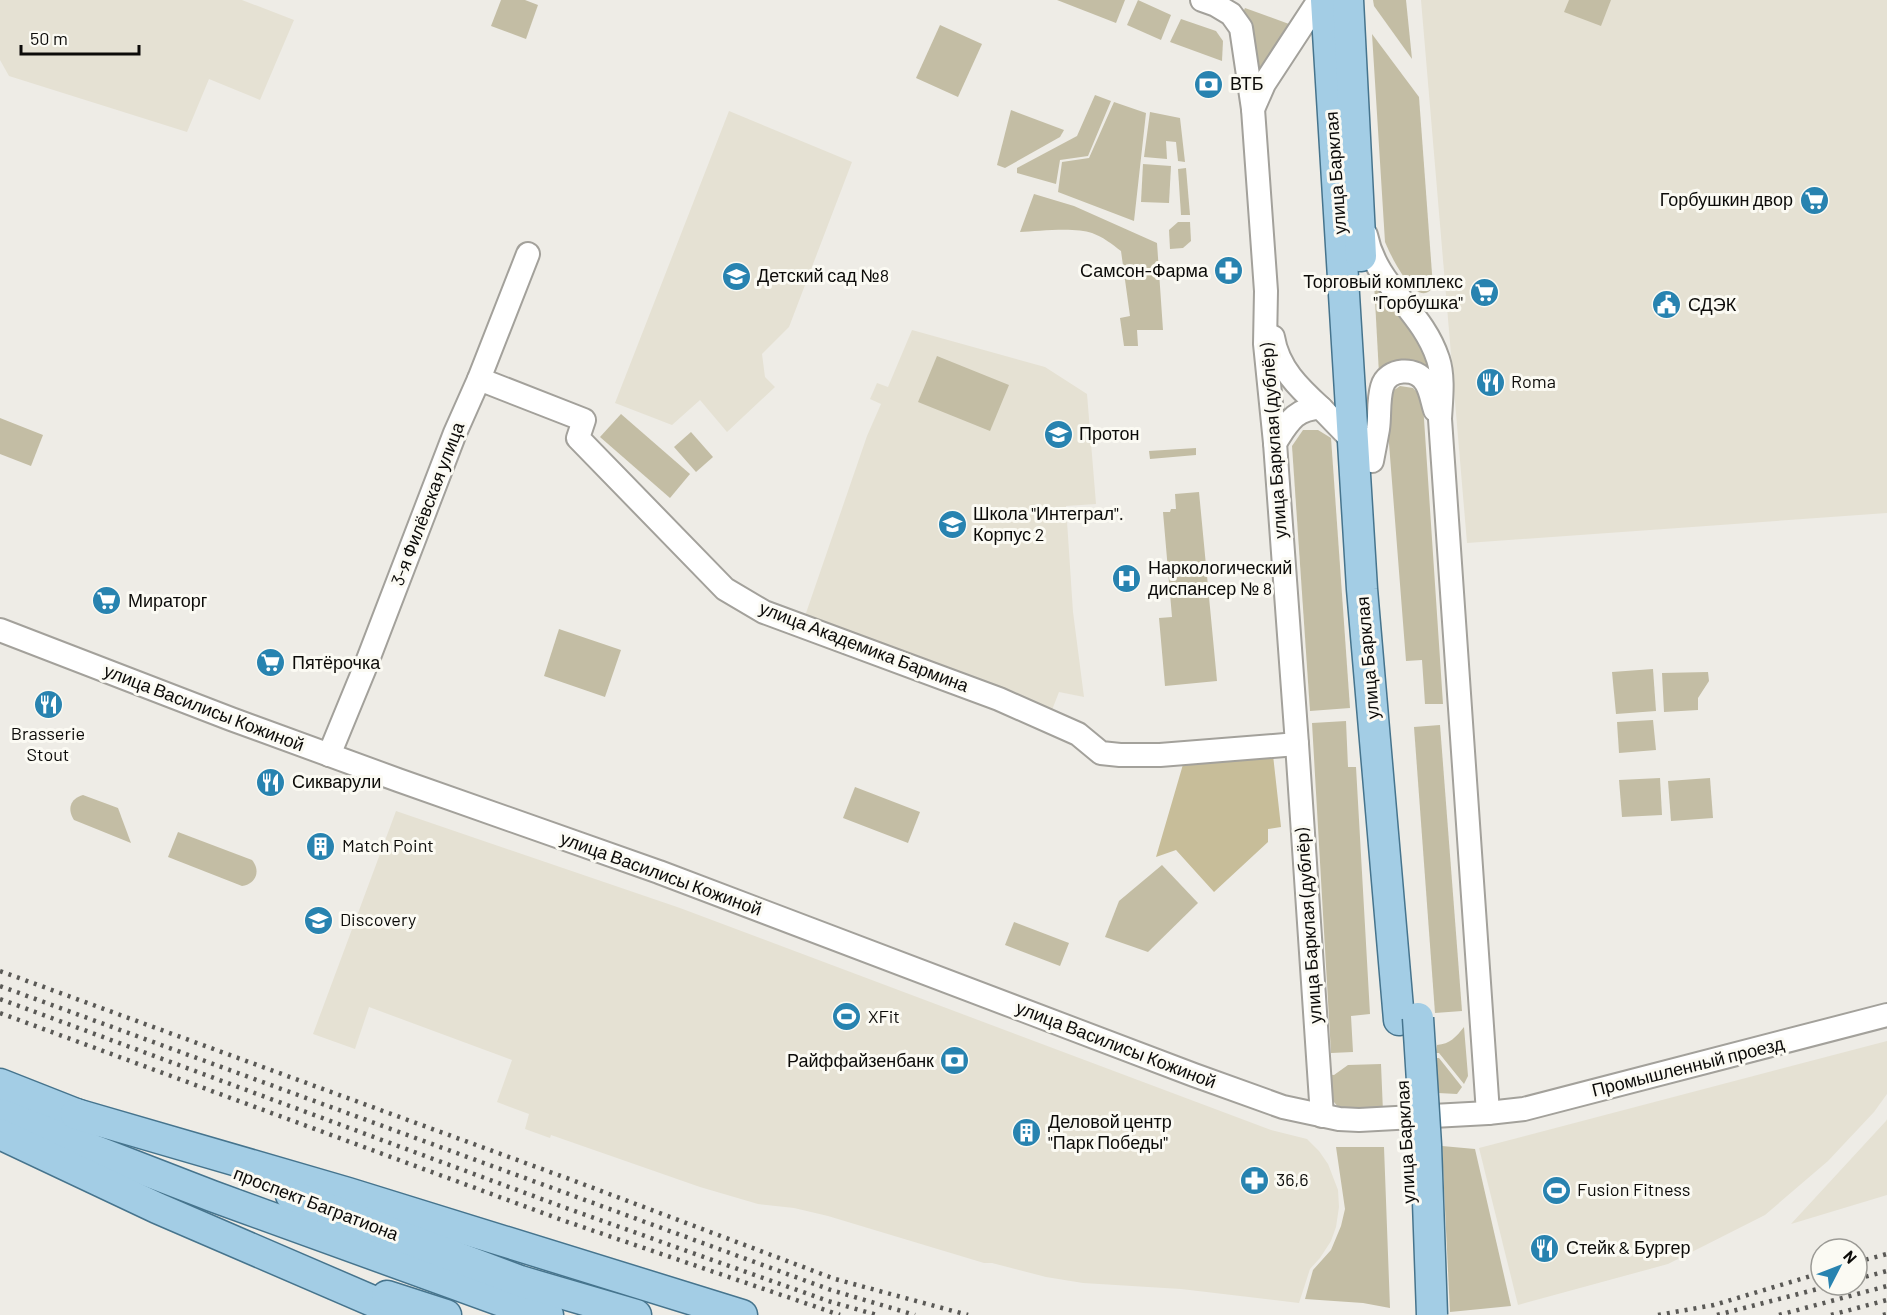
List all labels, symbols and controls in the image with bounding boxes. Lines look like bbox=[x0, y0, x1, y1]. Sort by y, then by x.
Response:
scale bar bbox=[21, 18, 140, 56]
text: 50 m bbox=[30, 27, 68, 49]
bank icon: ВТБ bbox=[1193, 68, 1225, 100]
place label: ВТБ bbox=[1230, 72, 1264, 94]
street label: улица Барклая bbox=[1320, 111, 1350, 235]
supermarket icon: Горбушкин двор bbox=[1798, 184, 1830, 216]
place label: Горбушкин двор bbox=[1660, 188, 1793, 210]
pharmacy icon: Самсон-Фарма bbox=[1213, 255, 1245, 287]
place label: Самсон-Фарма bbox=[1080, 259, 1209, 281]
school or university icon: Детский сад №8 bbox=[720, 260, 752, 292]
place label: Детский сад №8 bbox=[757, 264, 889, 286]
place label: Торговый комплекс "Горбушка" bbox=[1303, 270, 1463, 313]
supermarket icon: Торговый комплекс "Горбушка" bbox=[1468, 276, 1500, 308]
public building icon: СДЭК bbox=[1651, 289, 1683, 321]
place label: СДЭК bbox=[1688, 293, 1737, 315]
street label: улица Барклая (дублёр) bbox=[1255, 342, 1291, 540]
restaurant icon: Roma bbox=[1474, 366, 1506, 398]
place label: Roma bbox=[1511, 370, 1556, 392]
street label: 3-я Филёвская улица bbox=[386, 418, 469, 589]
school or university icon: Протон bbox=[1042, 418, 1074, 450]
place label: Протон bbox=[1079, 422, 1140, 444]
place label: Школа "Интеграл". Корпус 2 bbox=[973, 502, 1124, 545]
school or university icon: Школа "Интеграл". Корпус 2 bbox=[936, 508, 968, 540]
place label: Наркологический диспансер № 8 bbox=[1148, 556, 1292, 599]
hospital icon: Наркологический диспансер № 8 bbox=[1111, 562, 1143, 594]
supermarket icon: Мираторг bbox=[91, 585, 123, 617]
place label: Мираторг bbox=[128, 589, 208, 611]
street label: улица Академика Бармина bbox=[757, 596, 973, 697]
street label: улица Барклая bbox=[1351, 596, 1383, 720]
supermarket icon: Пятёрочка bbox=[255, 647, 287, 679]
place label: Пятёрочка bbox=[292, 651, 381, 673]
street label: улица Василисы Кожиной bbox=[101, 659, 308, 755]
restaurant icon: Brasserie Stout bbox=[32, 689, 64, 721]
place label: Brasserie Stout bbox=[11, 722, 85, 765]
restaurant icon: Сикварули bbox=[255, 766, 287, 798]
place label: Сикварули bbox=[292, 770, 381, 792]
street label: улица Василисы Кожиной bbox=[558, 826, 765, 920]
street label: улица Барклая (дублёр) bbox=[1290, 827, 1326, 1025]
building icon: Match Point bbox=[305, 830, 337, 862]
place label: Match Point bbox=[342, 834, 434, 856]
school or university icon: Discovery bbox=[303, 904, 335, 936]
place label: Discovery bbox=[340, 908, 416, 930]
street label: улица Василисы Кожиной bbox=[1013, 996, 1220, 1092]
sports icon: XFit bbox=[831, 1001, 863, 1033]
place label: XFit bbox=[868, 1005, 900, 1027]
street label: Промышленный проезд bbox=[1589, 1031, 1787, 1101]
bank icon: Райффайзенбанк bbox=[939, 1045, 971, 1077]
place label: Райффайзенбанк bbox=[787, 1049, 934, 1071]
street label: улица Барклая bbox=[1391, 1080, 1419, 1204]
place label: Деловой центр "Парк Победы" bbox=[1048, 1110, 1172, 1153]
building icon: Деловой центр "Парк Победы" bbox=[1011, 1116, 1043, 1148]
street label: проспект Багратиона bbox=[231, 1161, 403, 1245]
pharmacy icon: 36,6 bbox=[1239, 1164, 1271, 1196]
place label: 36,6 bbox=[1276, 1168, 1309, 1190]
sports icon: Fusion Fitness bbox=[1540, 1174, 1572, 1206]
place label: Fusion Fitness bbox=[1577, 1178, 1690, 1200]
restaurant icon: Стейк & Бургер bbox=[1529, 1232, 1561, 1264]
place label: Стейк & Бургер bbox=[1566, 1236, 1690, 1258]
north arrow bbox=[1809, 1237, 1869, 1297]
text: N bbox=[1840, 1246, 1861, 1267]

